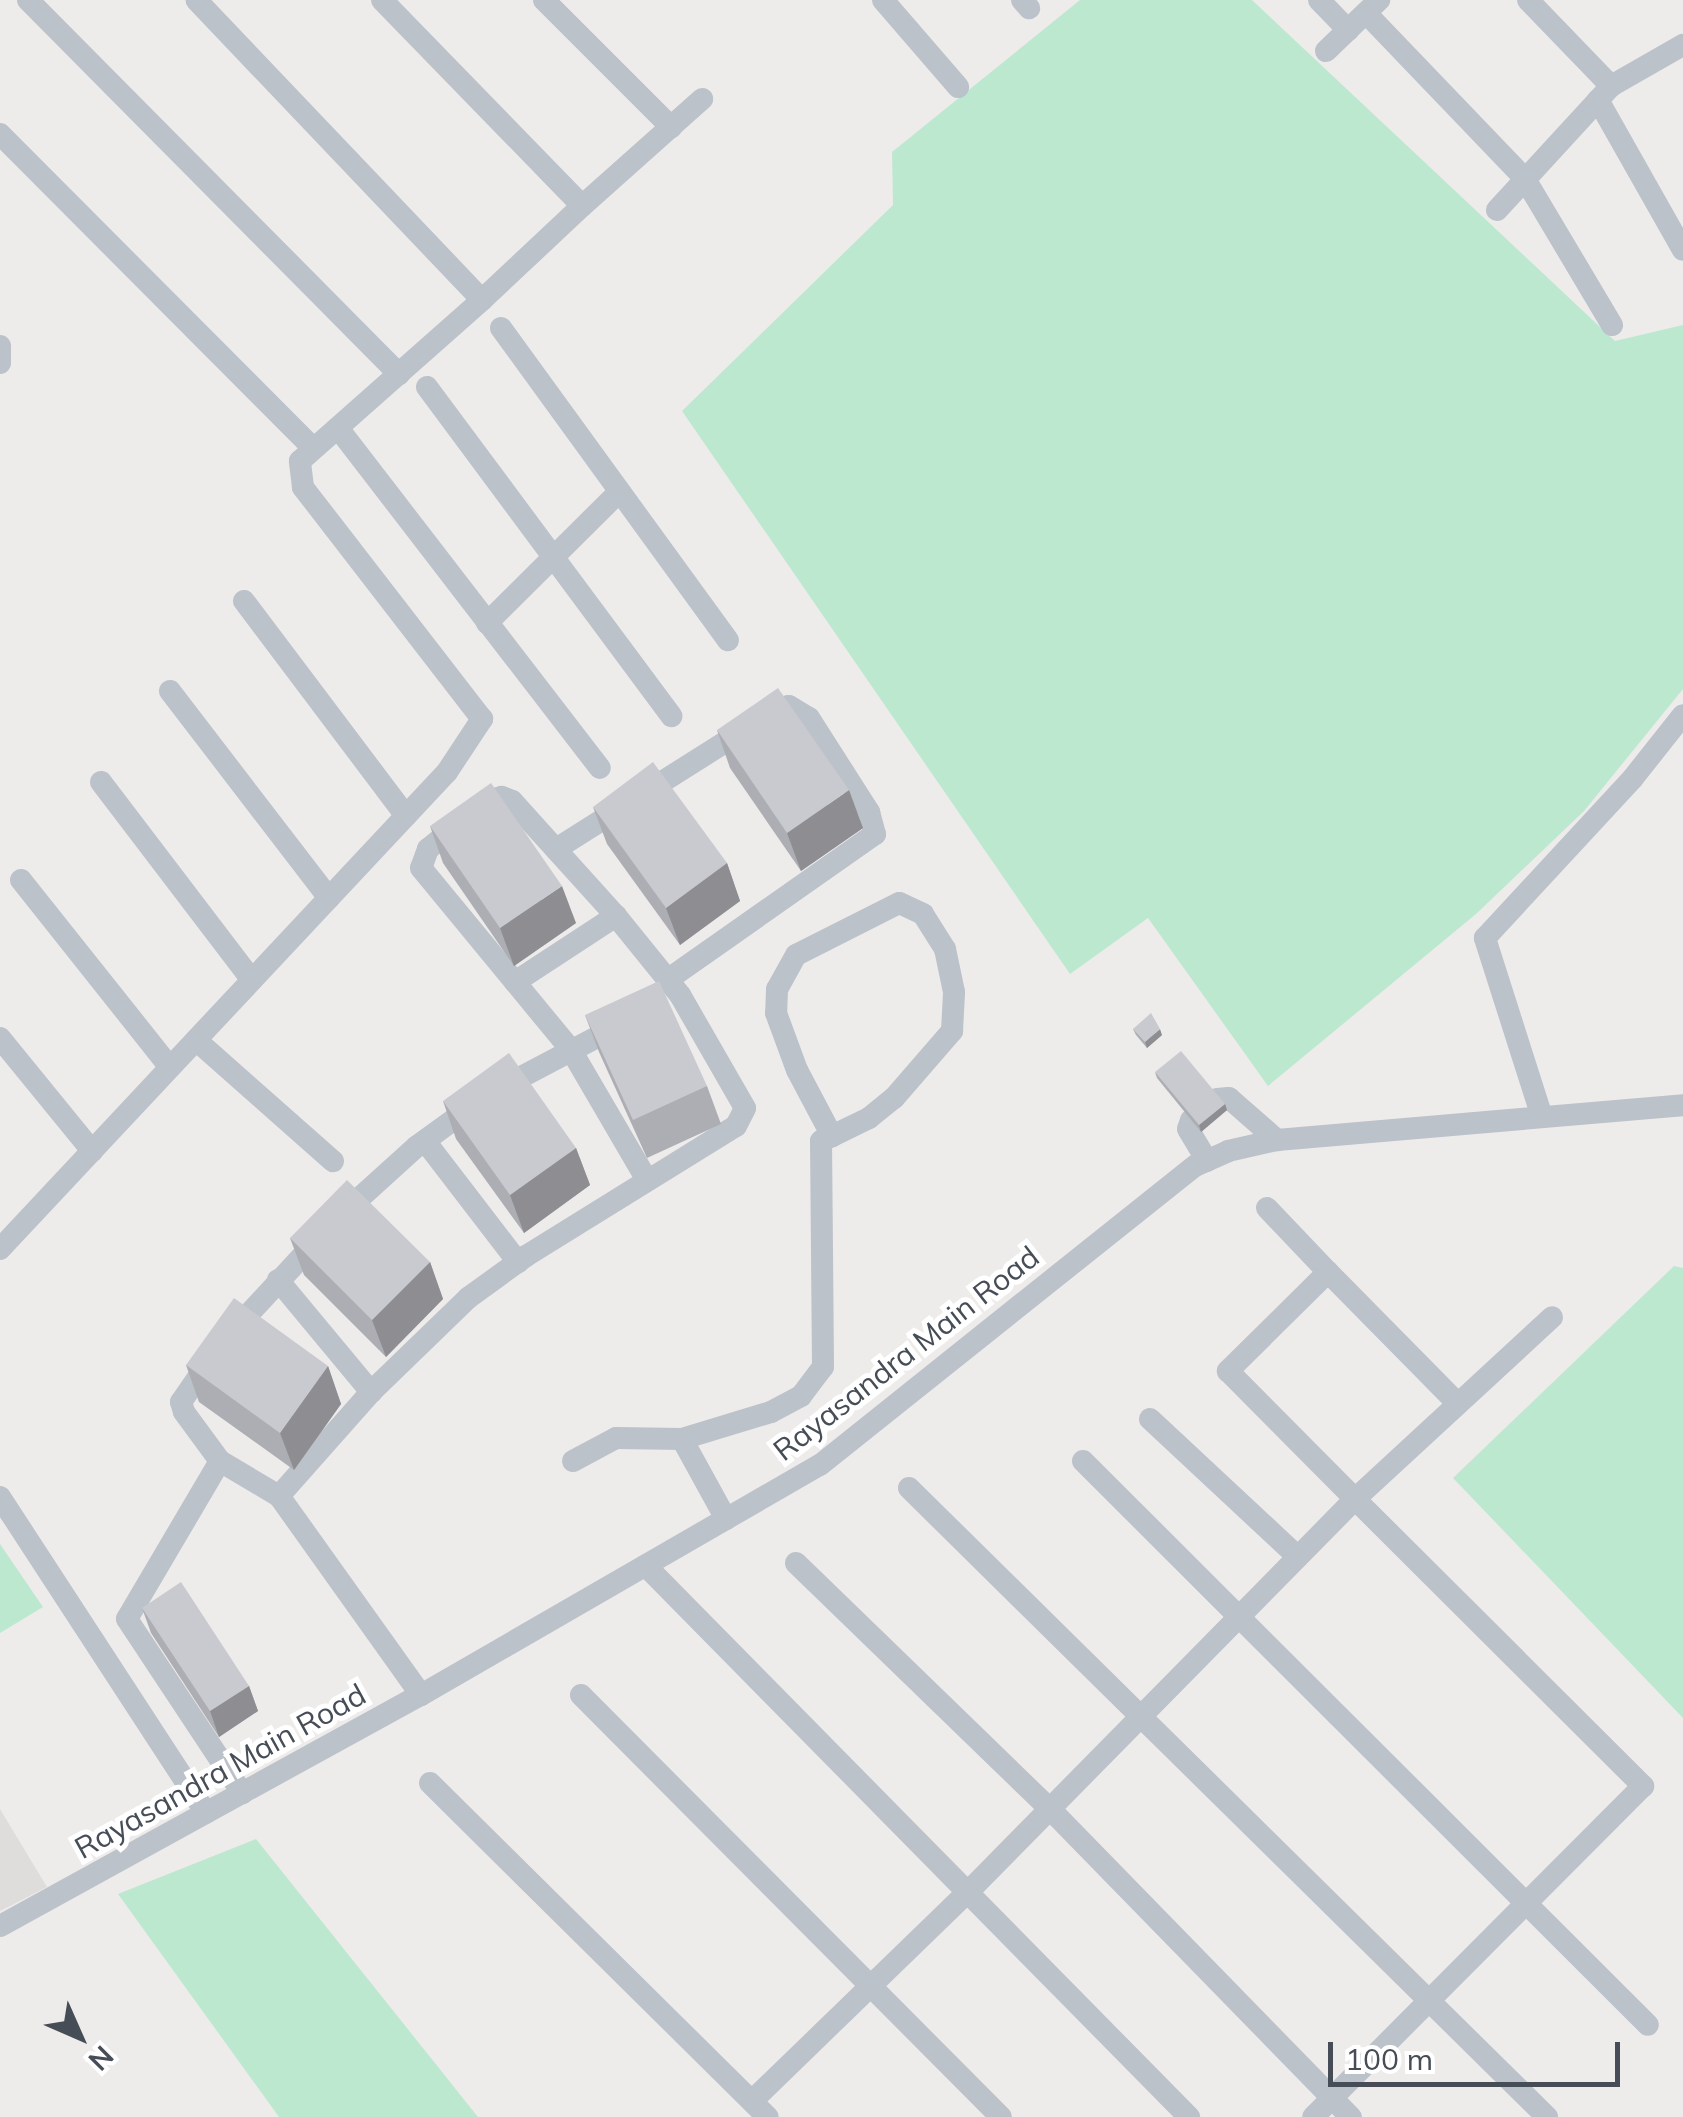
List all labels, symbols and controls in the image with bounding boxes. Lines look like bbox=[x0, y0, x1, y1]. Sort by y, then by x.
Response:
street label: Rayasandra Main Road bbox=[766, 1238, 1046, 1468]
street label: Rayasandra Main Road bbox=[68, 1676, 372, 1866]
north arrow bbox=[30, 1987, 130, 2087]
scale bar bbox=[1333, 2022, 1626, 2084]
text: N bbox=[82, 2039, 121, 2078]
text: 100 m bbox=[1345, 2040, 1433, 2078]

